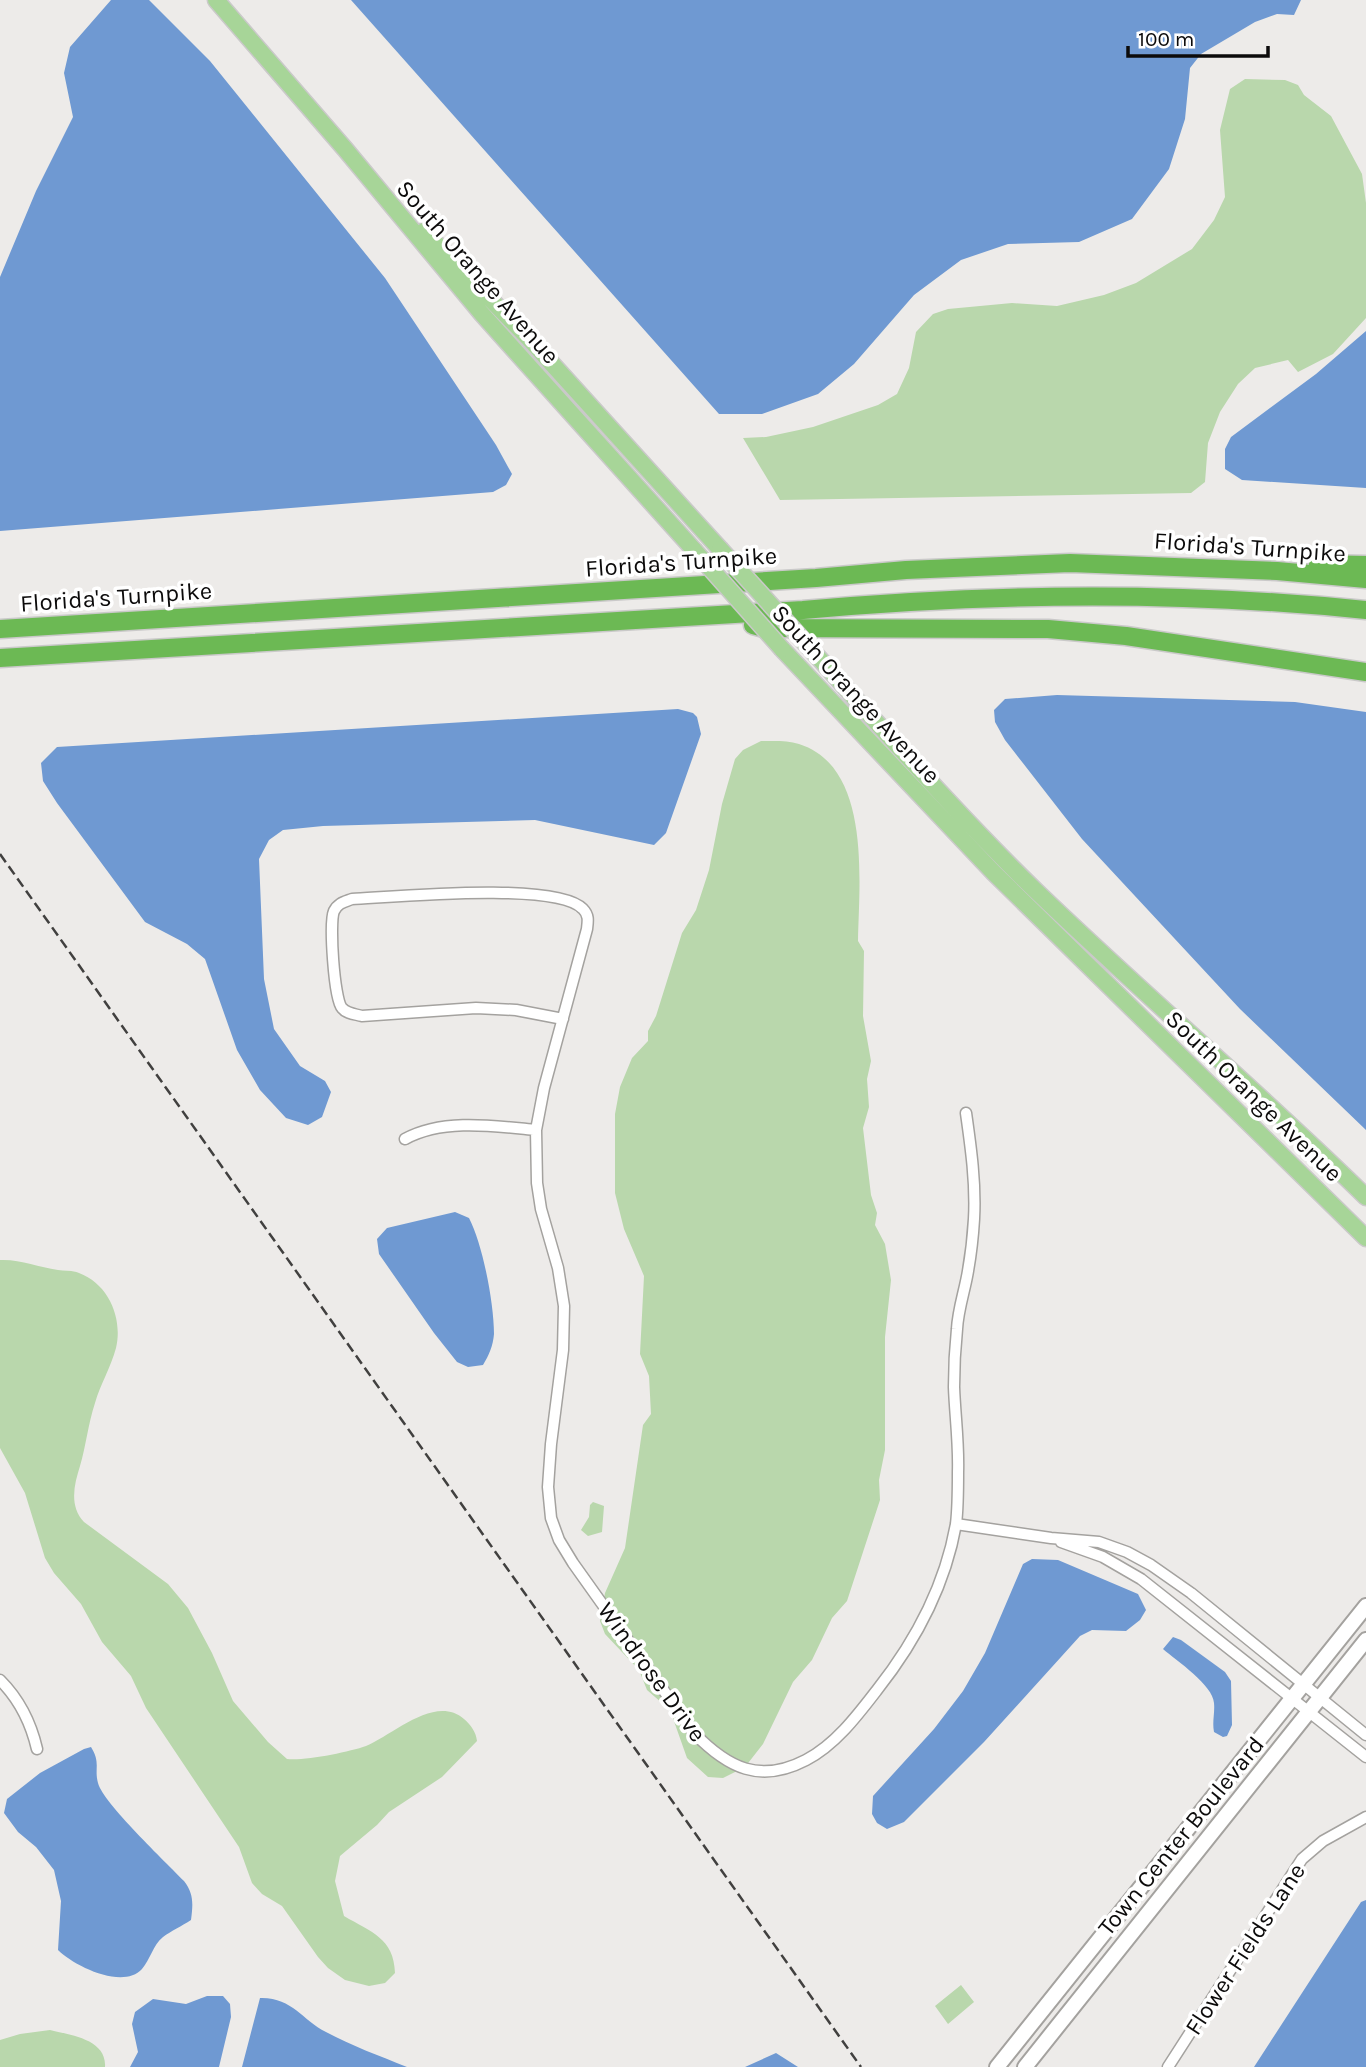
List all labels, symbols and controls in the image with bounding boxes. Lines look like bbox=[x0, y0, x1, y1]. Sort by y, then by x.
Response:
scale bar bbox=[1128, 14, 1268, 58]
text: 100 m bbox=[1138, 27, 1195, 51]
street label: South Orange Avenue bbox=[391, 175, 565, 369]
street label: Florida's Turnpike bbox=[1153, 526, 1347, 568]
street label: Florida's Turnpike bbox=[584, 541, 778, 583]
street label: Florida's Turnpike bbox=[19, 576, 213, 618]
street label: South Orange Avenue bbox=[766, 599, 946, 789]
street label: South Orange Avenue bbox=[1160, 1005, 1348, 1187]
street label: Windrose Drive bbox=[592, 1597, 712, 1747]
street label: Town Center Boulevard bbox=[1092, 1731, 1270, 1941]
street label: Flower Fields Lane bbox=[1179, 1858, 1311, 2040]

